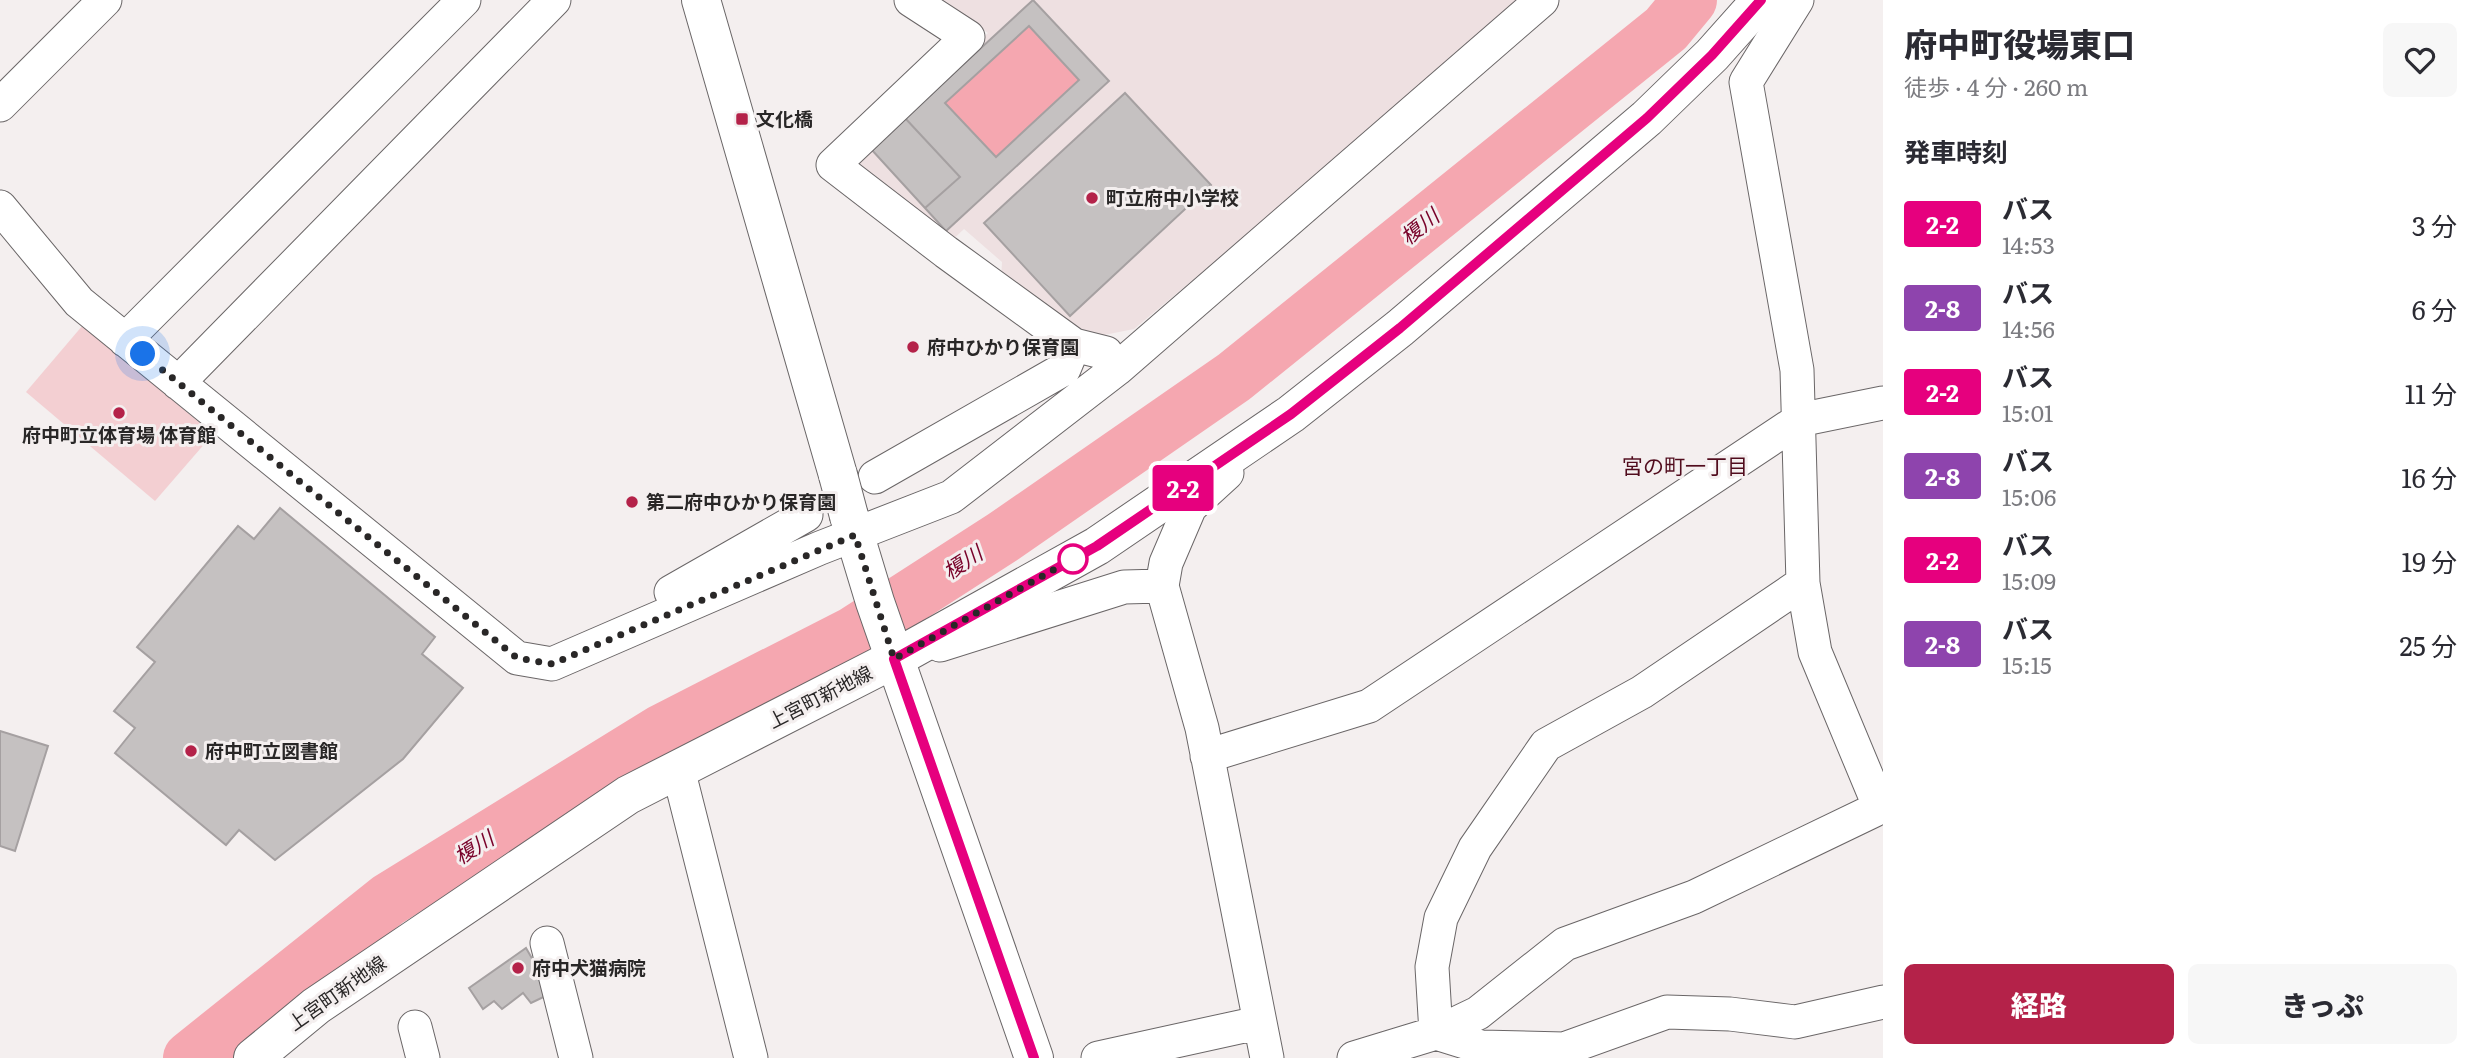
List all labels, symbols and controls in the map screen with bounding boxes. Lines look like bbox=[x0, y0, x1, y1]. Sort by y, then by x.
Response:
text: 府中町役場東口 bbox=[1904, 18, 2135, 67]
button: heart bbox=[2383, 23, 2457, 97]
text: 徒歩 · 4 分 · 260 m bbox=[1904, 69, 2088, 103]
place label: 文化橋 bbox=[756, 104, 813, 132]
marker: 文化橋 bbox=[734, 111, 750, 127]
text: 発車時刻 bbox=[1904, 131, 2008, 170]
place label: 町立府中小学校 bbox=[1106, 183, 1239, 211]
text: バス bbox=[2002, 188, 2054, 227]
marker: 町立府中小学校 bbox=[1084, 190, 1100, 206]
water label: 榎川 bbox=[1392, 199, 1446, 250]
text: 3 分 bbox=[2412, 205, 2457, 244]
text: 2-2 bbox=[1926, 206, 1959, 241]
text: 14:53 bbox=[2002, 227, 2055, 261]
text: バス bbox=[2002, 272, 2054, 311]
text: 6 分 bbox=[2412, 289, 2457, 328]
text: 2-8 bbox=[1925, 290, 1960, 325]
text: 14:56 bbox=[2002, 311, 2055, 345]
place label: 府中ひかり保育園 bbox=[927, 332, 1079, 360]
your location bbox=[125, 336, 160, 371]
marker: 府中ひかり保育園 bbox=[905, 339, 921, 355]
text: バス bbox=[2002, 356, 2054, 395]
text: 11 分 bbox=[2405, 373, 2457, 412]
text: 2-2 bbox=[1926, 374, 1959, 409]
text: 15:01 bbox=[2002, 395, 2053, 429]
marker: 府中町立体育場 体育館 bbox=[111, 405, 127, 421]
place label: 府中町立体育場 体育館 bbox=[22, 420, 216, 448]
text: バス bbox=[2002, 440, 2054, 479]
district label: 宮の町一丁目 bbox=[1622, 449, 1748, 480]
text: 16 分 bbox=[2401, 457, 2457, 496]
text: 2-8 bbox=[1925, 458, 1960, 493]
line badge: 2-2 bbox=[1143, 465, 1223, 511]
text: 2-2 bbox=[1167, 470, 1199, 505]
text: 15:06 bbox=[2002, 479, 2056, 513]
place label: 第二府中ひかり保育園 bbox=[646, 487, 836, 515]
marker: 第二府中ひかり保育園 bbox=[624, 494, 640, 510]
text: バス bbox=[2002, 524, 2054, 563]
water label: 榎川 bbox=[936, 535, 989, 585]
text: 19 分 bbox=[2402, 541, 2457, 580]
text: 2-2 bbox=[1926, 542, 1959, 577]
unlabelled marker bbox=[1058, 544, 1088, 574]
text: 15:09 bbox=[2002, 563, 2056, 597]
text: バス bbox=[2002, 608, 2054, 647]
text: 25 分 bbox=[2399, 625, 2457, 664]
text: 2-8 bbox=[1925, 626, 1960, 661]
text: 15:15 bbox=[2002, 647, 2052, 681]
street label: 上宮町新地線 bbox=[762, 658, 877, 734]
place label: 府中町立図書館 bbox=[205, 736, 338, 764]
marker: 府中町立図書館 bbox=[183, 743, 199, 759]
water label: 榎川 bbox=[447, 821, 500, 870]
street label: 上宮町新地線 bbox=[282, 948, 391, 1036]
place label: 府中犬猫病院 bbox=[532, 953, 646, 981]
marker: 府中犬猫病院 bbox=[510, 960, 526, 976]
button: 経路 bbox=[1904, 964, 2174, 1044]
button: きっぷ bbox=[2188, 964, 2457, 1044]

